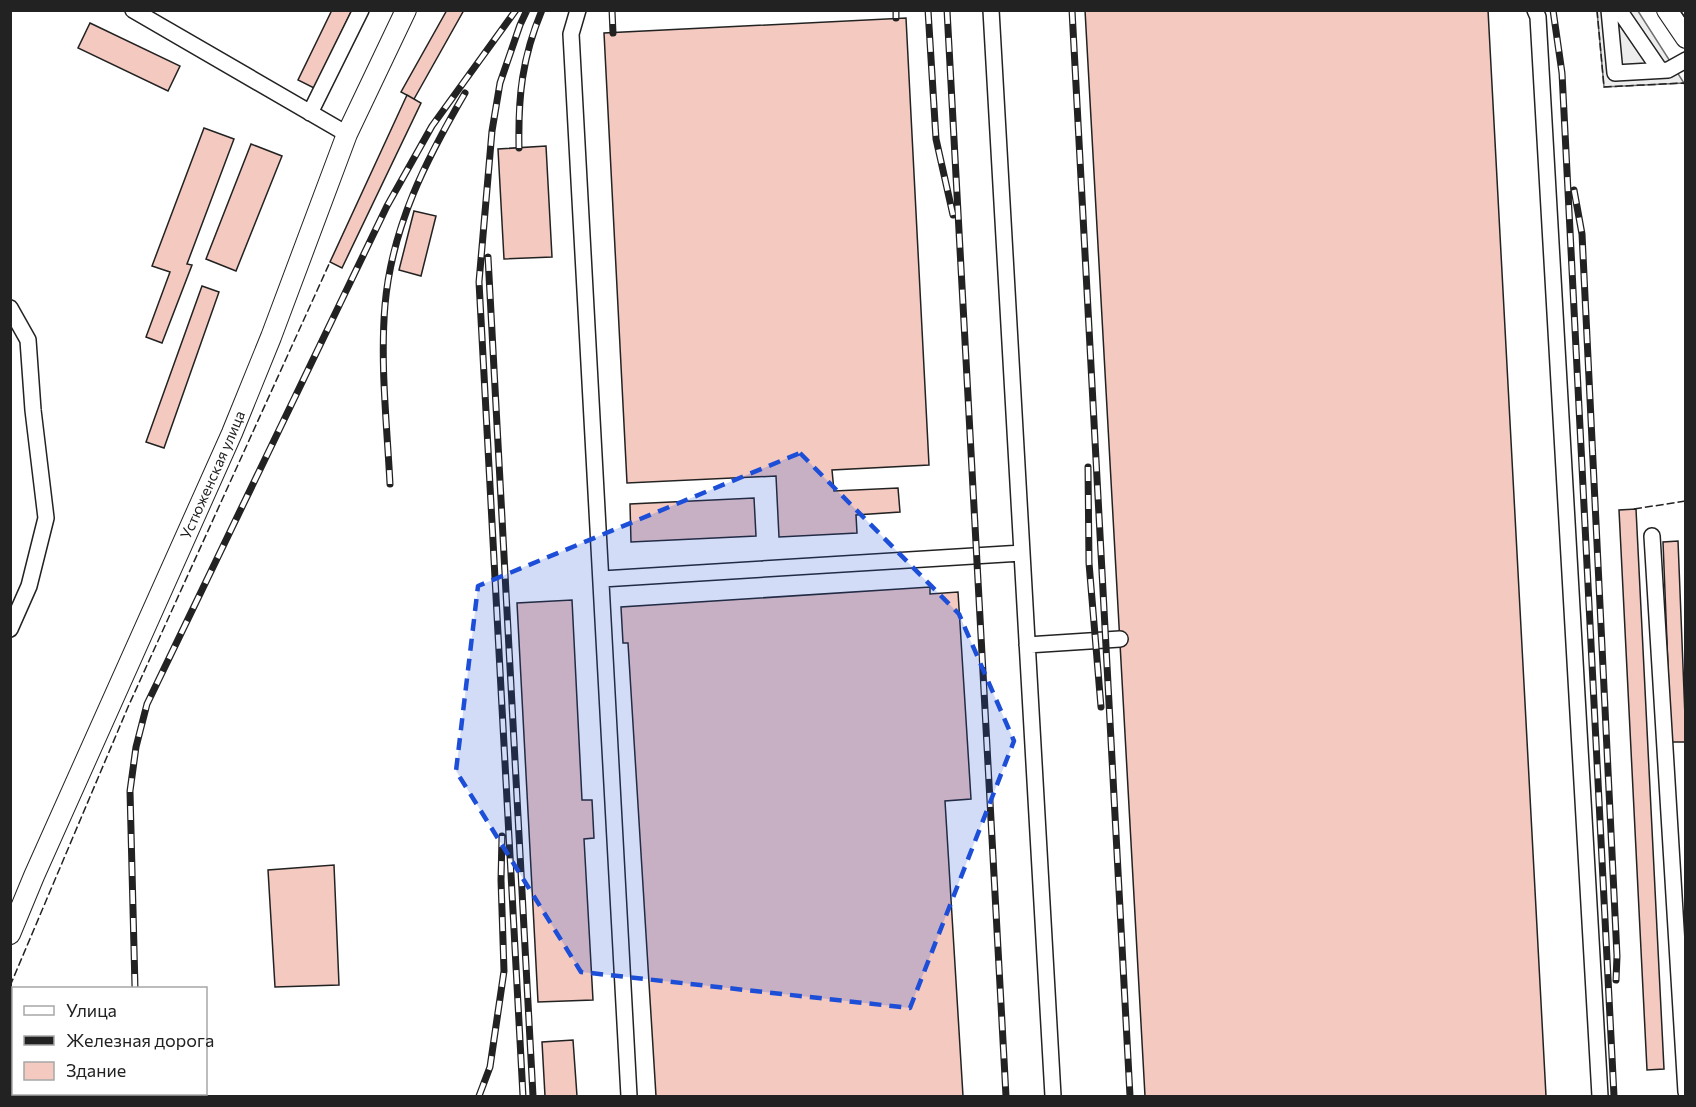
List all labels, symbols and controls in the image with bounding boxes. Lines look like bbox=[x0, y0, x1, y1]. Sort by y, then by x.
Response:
street label: Устюженская улица bbox=[176, 408, 248, 541]
legend bbox=[12, 987, 207, 1095]
text: Улица bbox=[66, 999, 117, 1021]
text: Железная дорога bbox=[66, 1029, 214, 1051]
text: Здание bbox=[66, 1059, 126, 1081]

